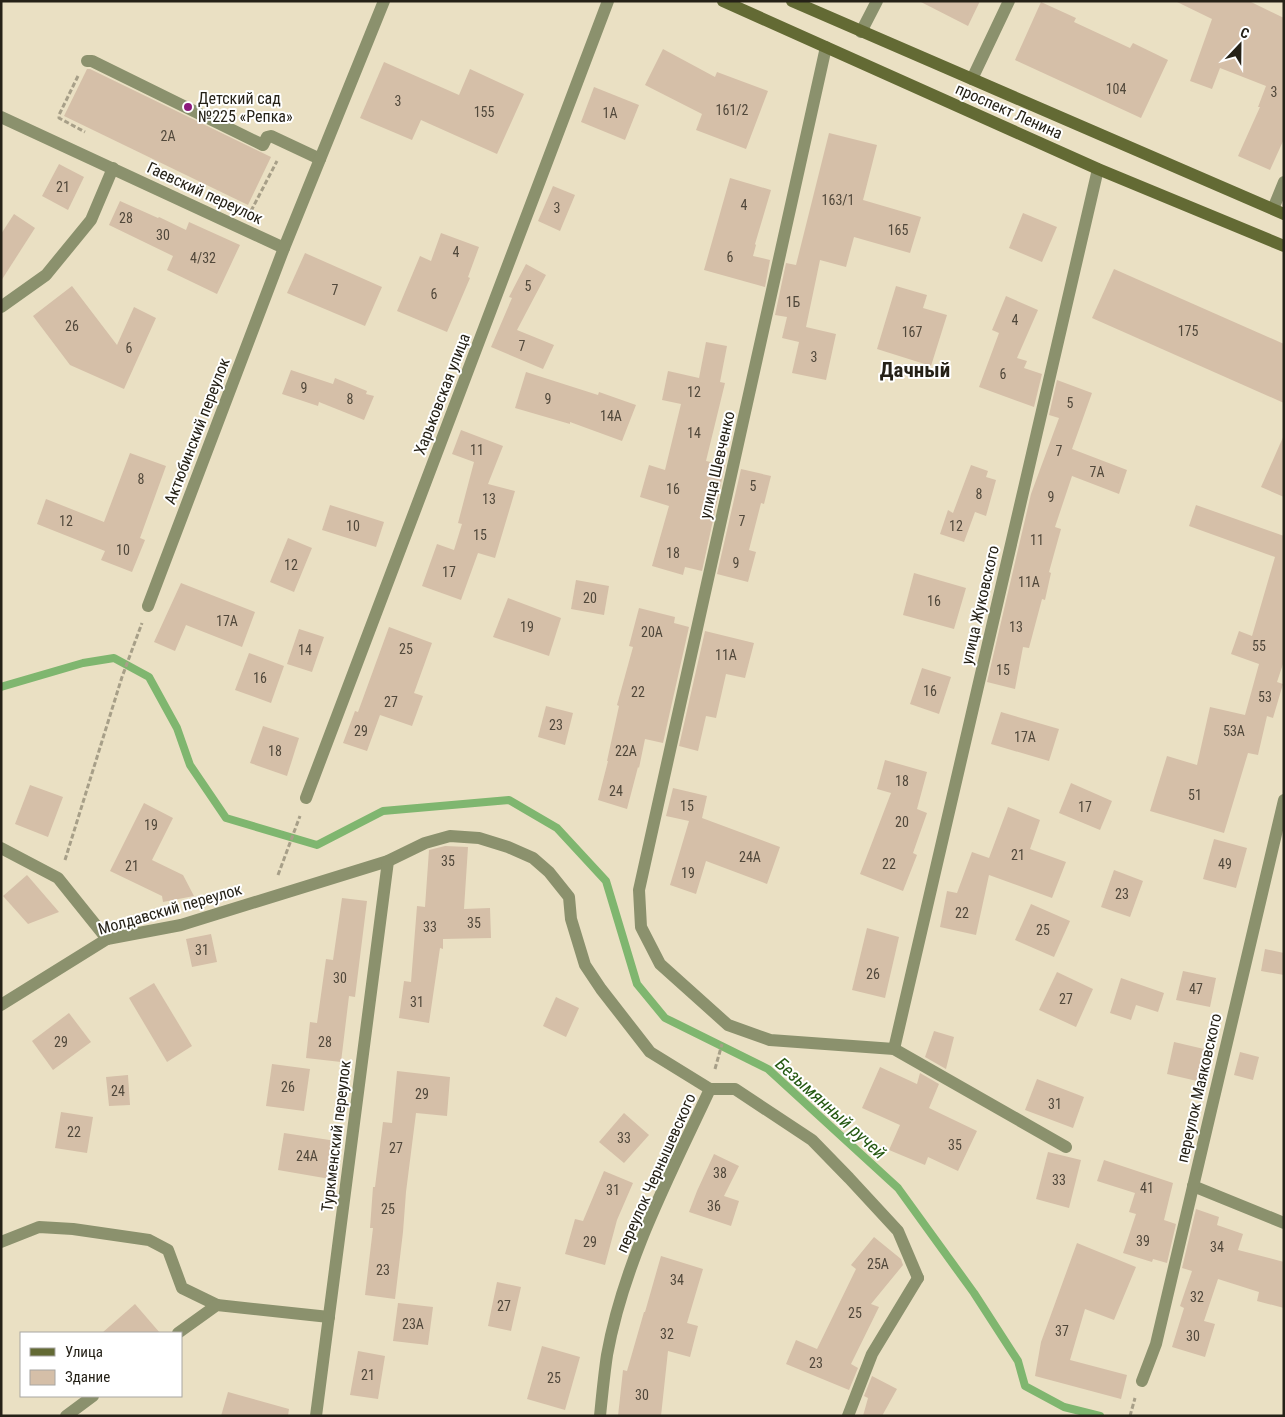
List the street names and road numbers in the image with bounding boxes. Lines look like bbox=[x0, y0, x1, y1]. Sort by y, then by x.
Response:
street label: проспект Ленина bbox=[953, 79, 1065, 143]
street label: Гаевский переулок bbox=[144, 158, 266, 228]
street label: Харьковская улица bbox=[410, 331, 474, 457]
street label: Актюбинский переулок bbox=[160, 355, 234, 507]
street label: улица Шевченко bbox=[695, 409, 739, 521]
street label: улица Жуковского bbox=[957, 544, 1003, 666]
street label: Молдавский переулок bbox=[96, 879, 244, 939]
street label: переулок Маяковского bbox=[1173, 1011, 1225, 1165]
street label: Туркменский переулок bbox=[317, 1059, 355, 1213]
street label: переулок Чернышевского bbox=[612, 1090, 700, 1256]

